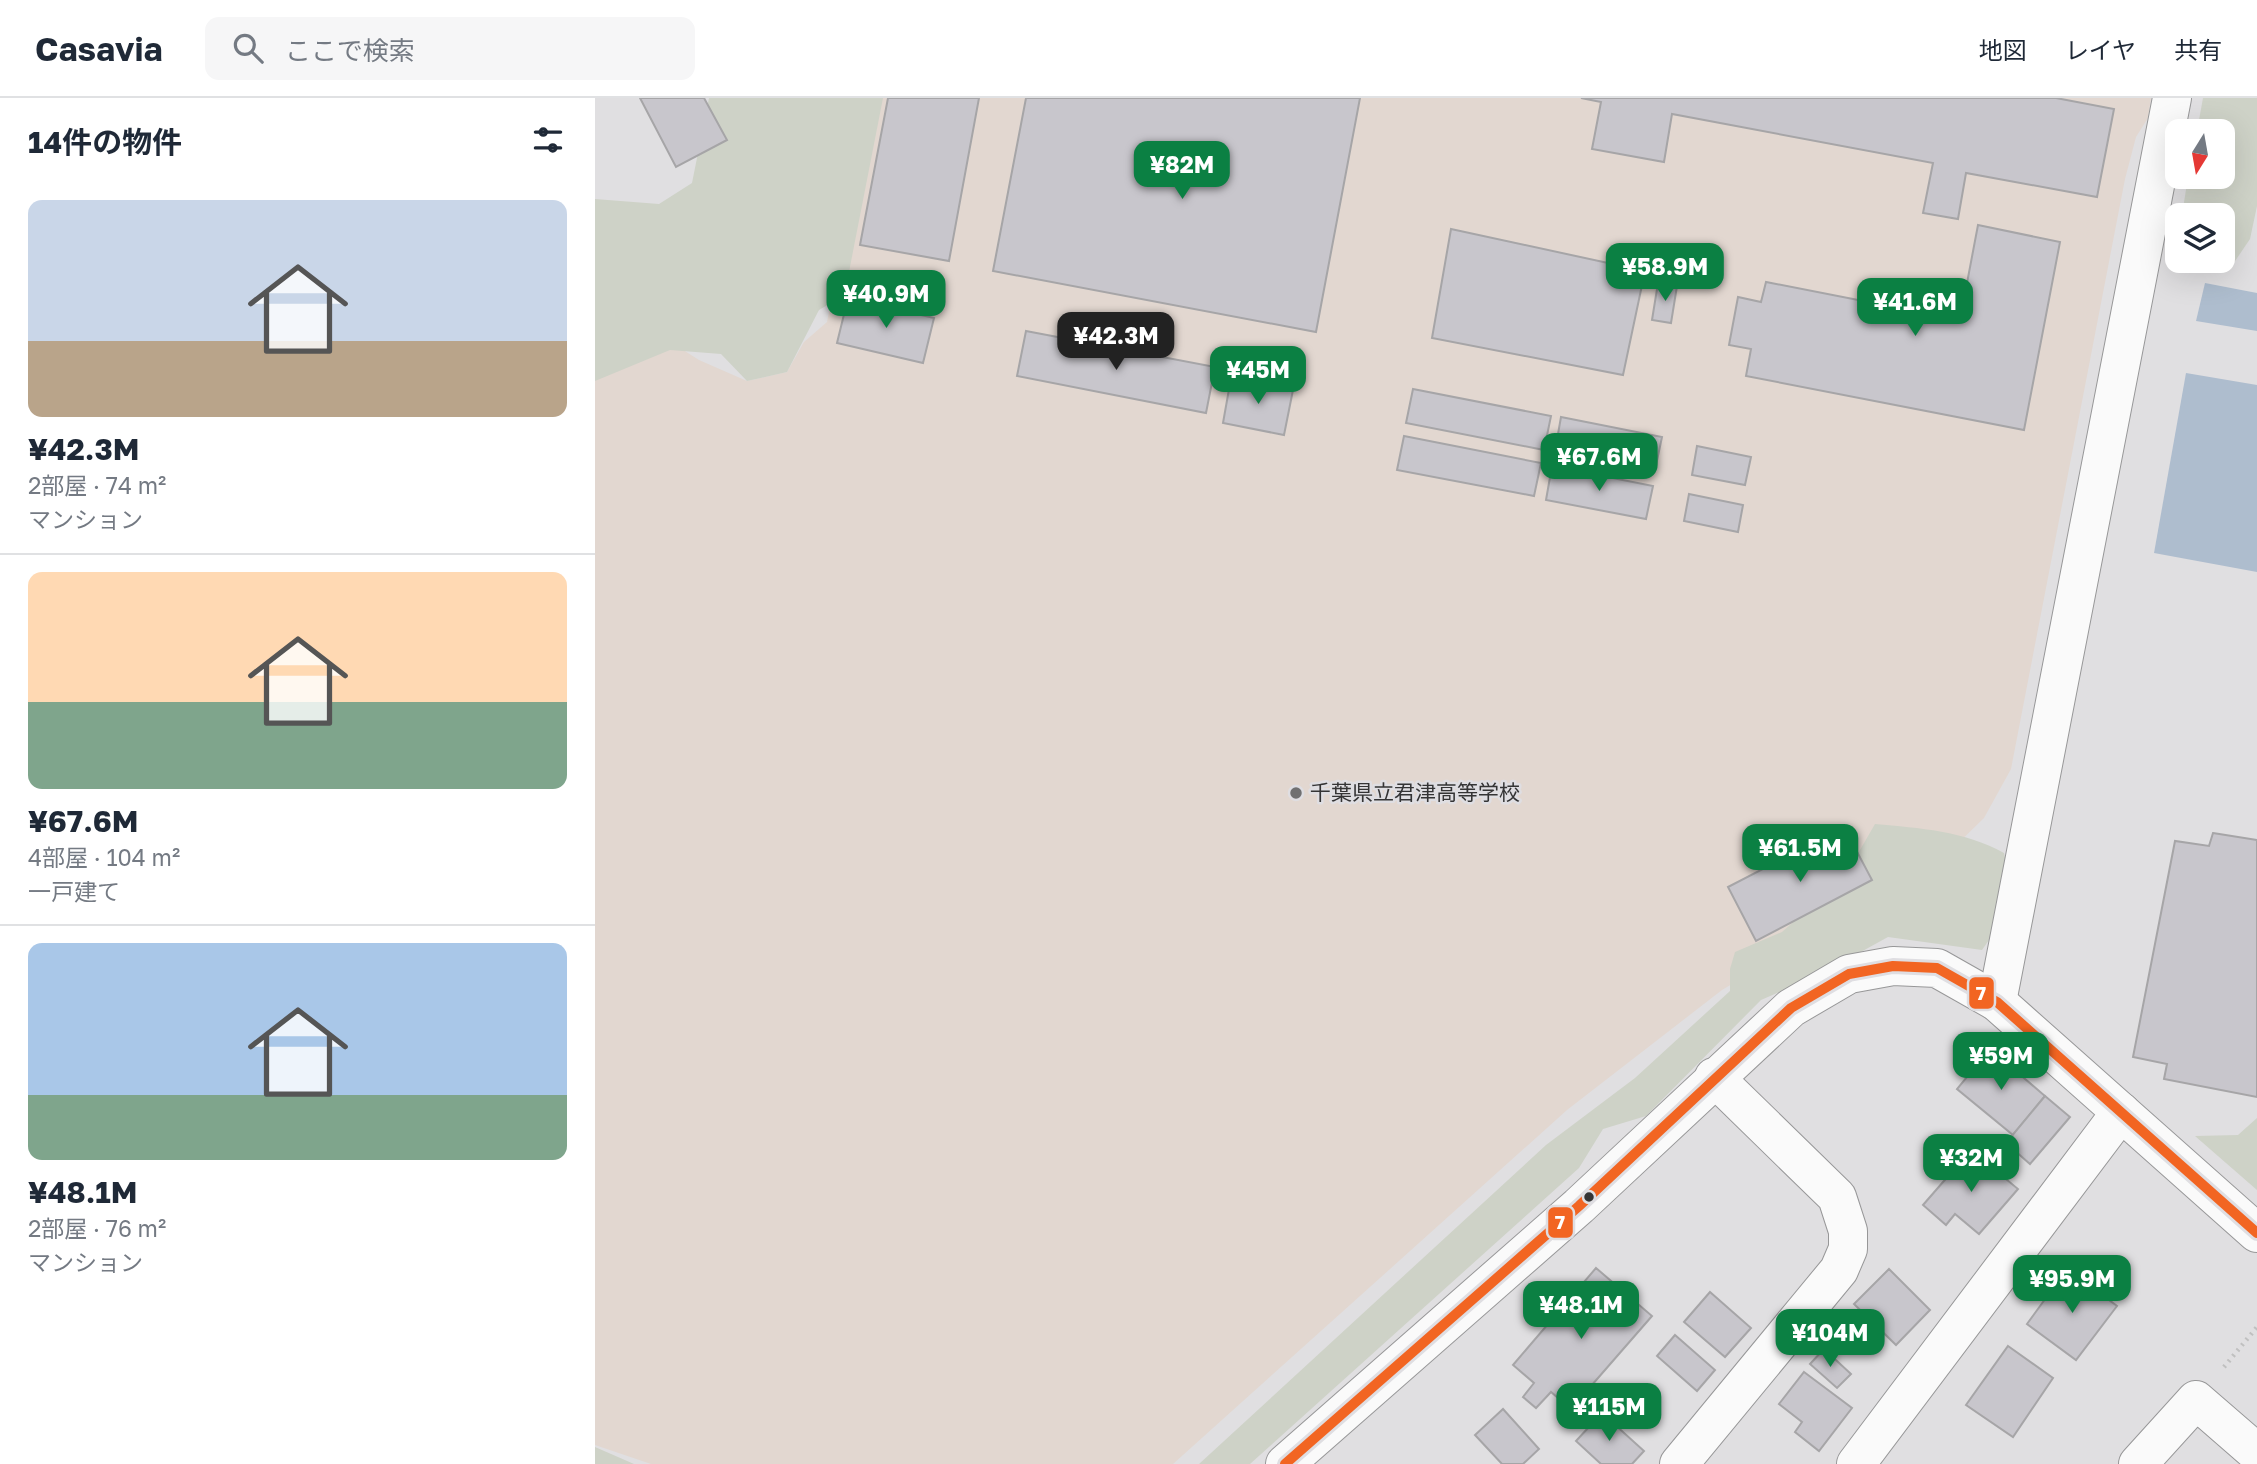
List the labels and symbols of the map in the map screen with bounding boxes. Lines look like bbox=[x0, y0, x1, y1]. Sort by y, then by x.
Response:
north arrow bbox=[2165, 119, 2235, 189]
pin: ¥82M bbox=[1141, 141, 1223, 201]
pin: ¥58.9M bbox=[1608, 244, 1722, 303]
pin: ¥40.9M bbox=[829, 271, 943, 330]
pin: ¥41.6M bbox=[1858, 278, 1972, 338]
pin: ¥42.3M bbox=[1059, 313, 1173, 372]
pin: ¥45M bbox=[1217, 346, 1299, 406]
pin: ¥67.6M bbox=[1542, 434, 1656, 493]
place label: 千葉県立君津高等学校 bbox=[1310, 779, 1520, 805]
marker: 千葉県立君津高等学校 bbox=[1288, 785, 1304, 801]
pin: ¥61.5M bbox=[1743, 824, 1857, 884]
line badge: 7 bbox=[1968, 976, 1995, 1010]
text: 7 bbox=[1976, 981, 1986, 1004]
pin: ¥59M bbox=[1960, 1032, 2042, 1092]
pin: ¥32M bbox=[1930, 1134, 2012, 1194]
unlabelled marker bbox=[1582, 1190, 1596, 1204]
line badge: 7 bbox=[1547, 1206, 1574, 1239]
text: 7 bbox=[1555, 1210, 1565, 1233]
pin: ¥95.9M bbox=[2015, 1256, 2129, 1315]
pin: ¥48.1M bbox=[1524, 1282, 1638, 1341]
pin: ¥104M bbox=[1781, 1310, 1879, 1369]
pin: ¥115M bbox=[1560, 1384, 1658, 1443]

